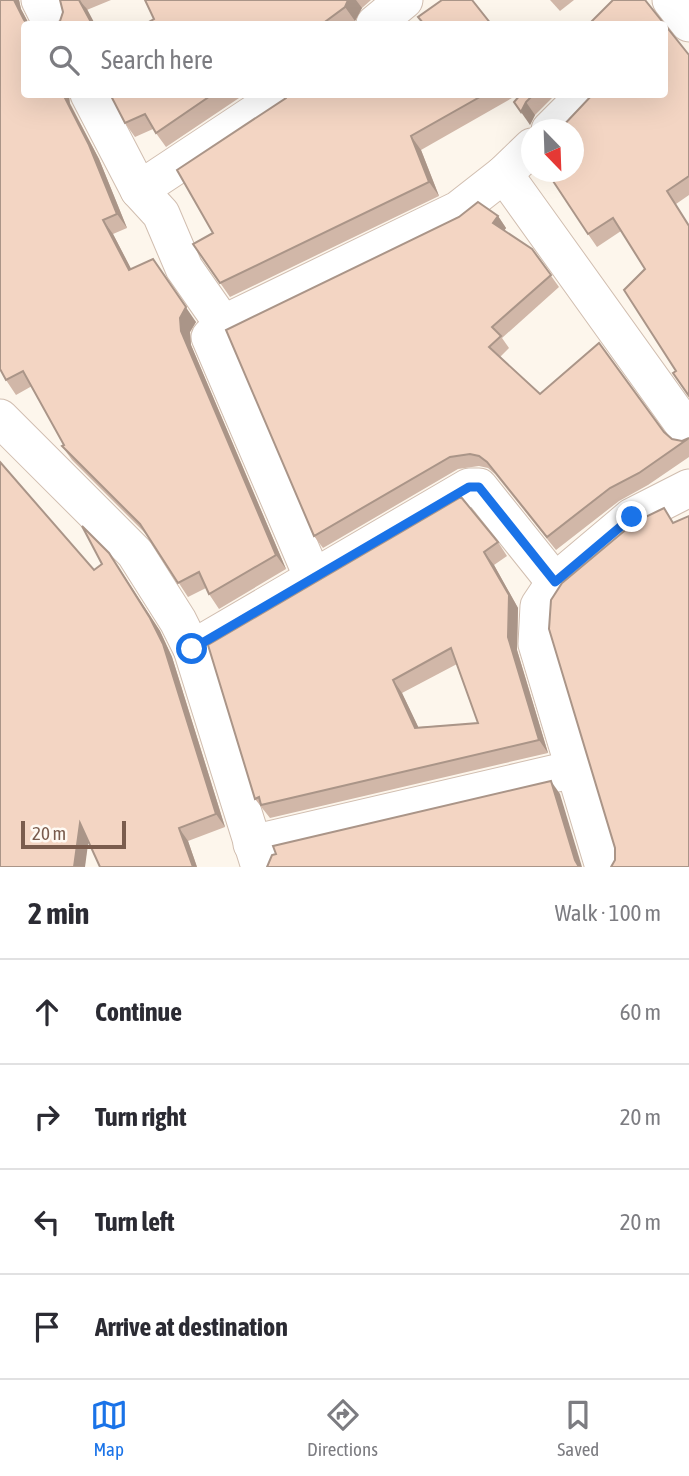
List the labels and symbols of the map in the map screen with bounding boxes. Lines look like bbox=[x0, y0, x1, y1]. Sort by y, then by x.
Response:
north arrow bbox=[521, 119, 584, 182]
route end bbox=[616, 501, 647, 532]
route start bbox=[176, 633, 207, 664]
scale bar bbox=[21, 818, 126, 850]

